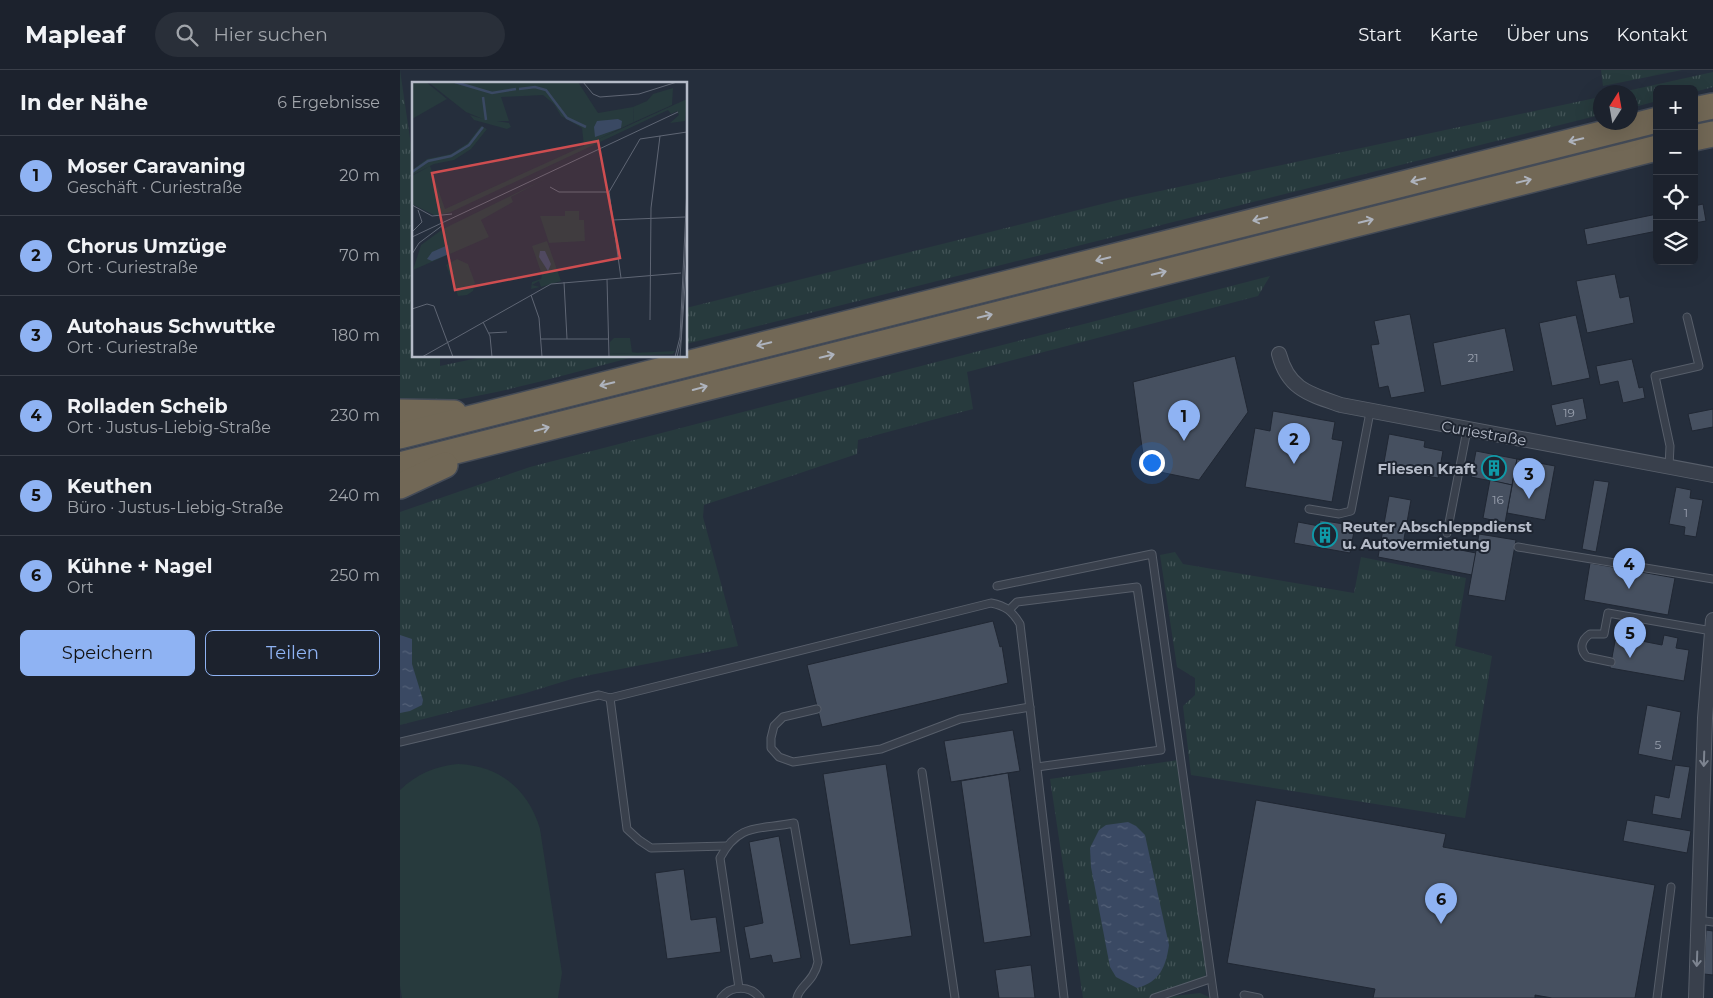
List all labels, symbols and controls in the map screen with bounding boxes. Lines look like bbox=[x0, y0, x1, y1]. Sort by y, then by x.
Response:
search box bbox=[155, 12, 505, 57]
text: Mapleaf bbox=[25, 20, 125, 49]
icon: search bbox=[173, 21, 201, 49]
text: Hier suchen bbox=[213, 23, 328, 46]
text: Start bbox=[1358, 24, 1402, 46]
text: Karte bbox=[1430, 24, 1478, 46]
text: Über uns bbox=[1506, 24, 1589, 46]
text: Kontakt bbox=[1617, 24, 1688, 46]
inset map bbox=[412, 82, 688, 358]
north arrow bbox=[1593, 85, 1638, 130]
map controls bbox=[1653, 85, 1698, 265]
button: + bbox=[1653, 85, 1698, 130]
text: In der Nähe bbox=[20, 90, 148, 115]
text: 6 Ergebnisse bbox=[277, 93, 380, 112]
button: − bbox=[1653, 130, 1698, 175]
one-way arrow bbox=[1568, 136, 1584, 146]
text: Moser Caravaning bbox=[67, 155, 246, 178]
text: 1 bbox=[33, 166, 39, 185]
text: 20 m bbox=[339, 166, 380, 185]
button: locate bbox=[1653, 175, 1698, 220]
one-way arrow bbox=[1410, 176, 1426, 185]
one-way arrow bbox=[1515, 176, 1531, 186]
text: Geschäft · Curiestraße bbox=[67, 178, 242, 197]
one-way arrow bbox=[1253, 215, 1269, 225]
one-way arrow bbox=[1358, 216, 1374, 225]
button: layers bbox=[1653, 220, 1698, 265]
text: Chorus Umzüge bbox=[67, 235, 227, 258]
text: 2 bbox=[31, 246, 41, 265]
text: 70 m bbox=[339, 246, 380, 265]
one-way arrow bbox=[1095, 255, 1111, 264]
text: Ort · Curiestraße bbox=[67, 258, 198, 277]
one-way arrow bbox=[1151, 268, 1167, 277]
one-way arrow bbox=[976, 311, 992, 321]
text: Autohaus Schwuttke bbox=[67, 315, 276, 338]
text: 3 bbox=[31, 326, 41, 345]
text: 180 m bbox=[332, 326, 380, 345]
text: Ort · Curiestraße bbox=[67, 338, 198, 357]
one-way arrow bbox=[757, 340, 773, 349]
house number: 21 bbox=[1467, 350, 1479, 365]
one-way arrow bbox=[819, 351, 835, 360]
one-way arrow bbox=[599, 379, 615, 389]
one-way arrow bbox=[691, 383, 707, 393]
text: Rolladen Scheib bbox=[67, 395, 228, 418]
pin: 1 bbox=[1168, 400, 1200, 441]
house number: 19 bbox=[1563, 405, 1575, 420]
text: 4 bbox=[30, 406, 42, 425]
text: 230 m bbox=[330, 406, 380, 425]
street label: Curiestraße bbox=[1440, 416, 1528, 450]
text: Ort · Justus-Liebig-Straße bbox=[67, 418, 271, 437]
pin: 2 bbox=[1278, 423, 1310, 464]
one-way arrow bbox=[534, 424, 550, 433]
your location bbox=[1139, 450, 1165, 476]
building icon: Fliesen Kraft bbox=[1481, 455, 1507, 481]
pin: 3 bbox=[1513, 458, 1545, 499]
place label: Fliesen Kraft bbox=[1377, 459, 1476, 478]
text: Keuthen bbox=[67, 475, 152, 498]
text: 5 bbox=[31, 486, 41, 505]
text: 240 m bbox=[329, 486, 380, 505]
house number: 16 bbox=[1492, 492, 1504, 507]
text: Büro · Justus-Liebig-Straße bbox=[67, 498, 283, 517]
house number: 1 bbox=[1684, 505, 1688, 520]
place label: Reuter Abschleppdienst u. Autovermietung bbox=[1342, 517, 1533, 553]
building icon: Reuter Abschleppdienst u. Autovermietung bbox=[1312, 522, 1338, 548]
pin: 4 bbox=[1613, 548, 1645, 589]
text: Kühne + Nagel bbox=[67, 555, 212, 578]
text: 6 bbox=[31, 566, 41, 585]
text: 250 m bbox=[330, 566, 380, 585]
text: Ort bbox=[67, 578, 94, 597]
pin: 5 bbox=[1614, 617, 1646, 658]
button: Speichern bbox=[20, 630, 195, 676]
button: Teilen bbox=[205, 630, 380, 676]
house number: 5 bbox=[1655, 737, 1662, 752]
one-way arrow bbox=[1699, 751, 1708, 767]
pin: 6 bbox=[1425, 883, 1457, 924]
one-way arrow bbox=[1692, 950, 1702, 967]

